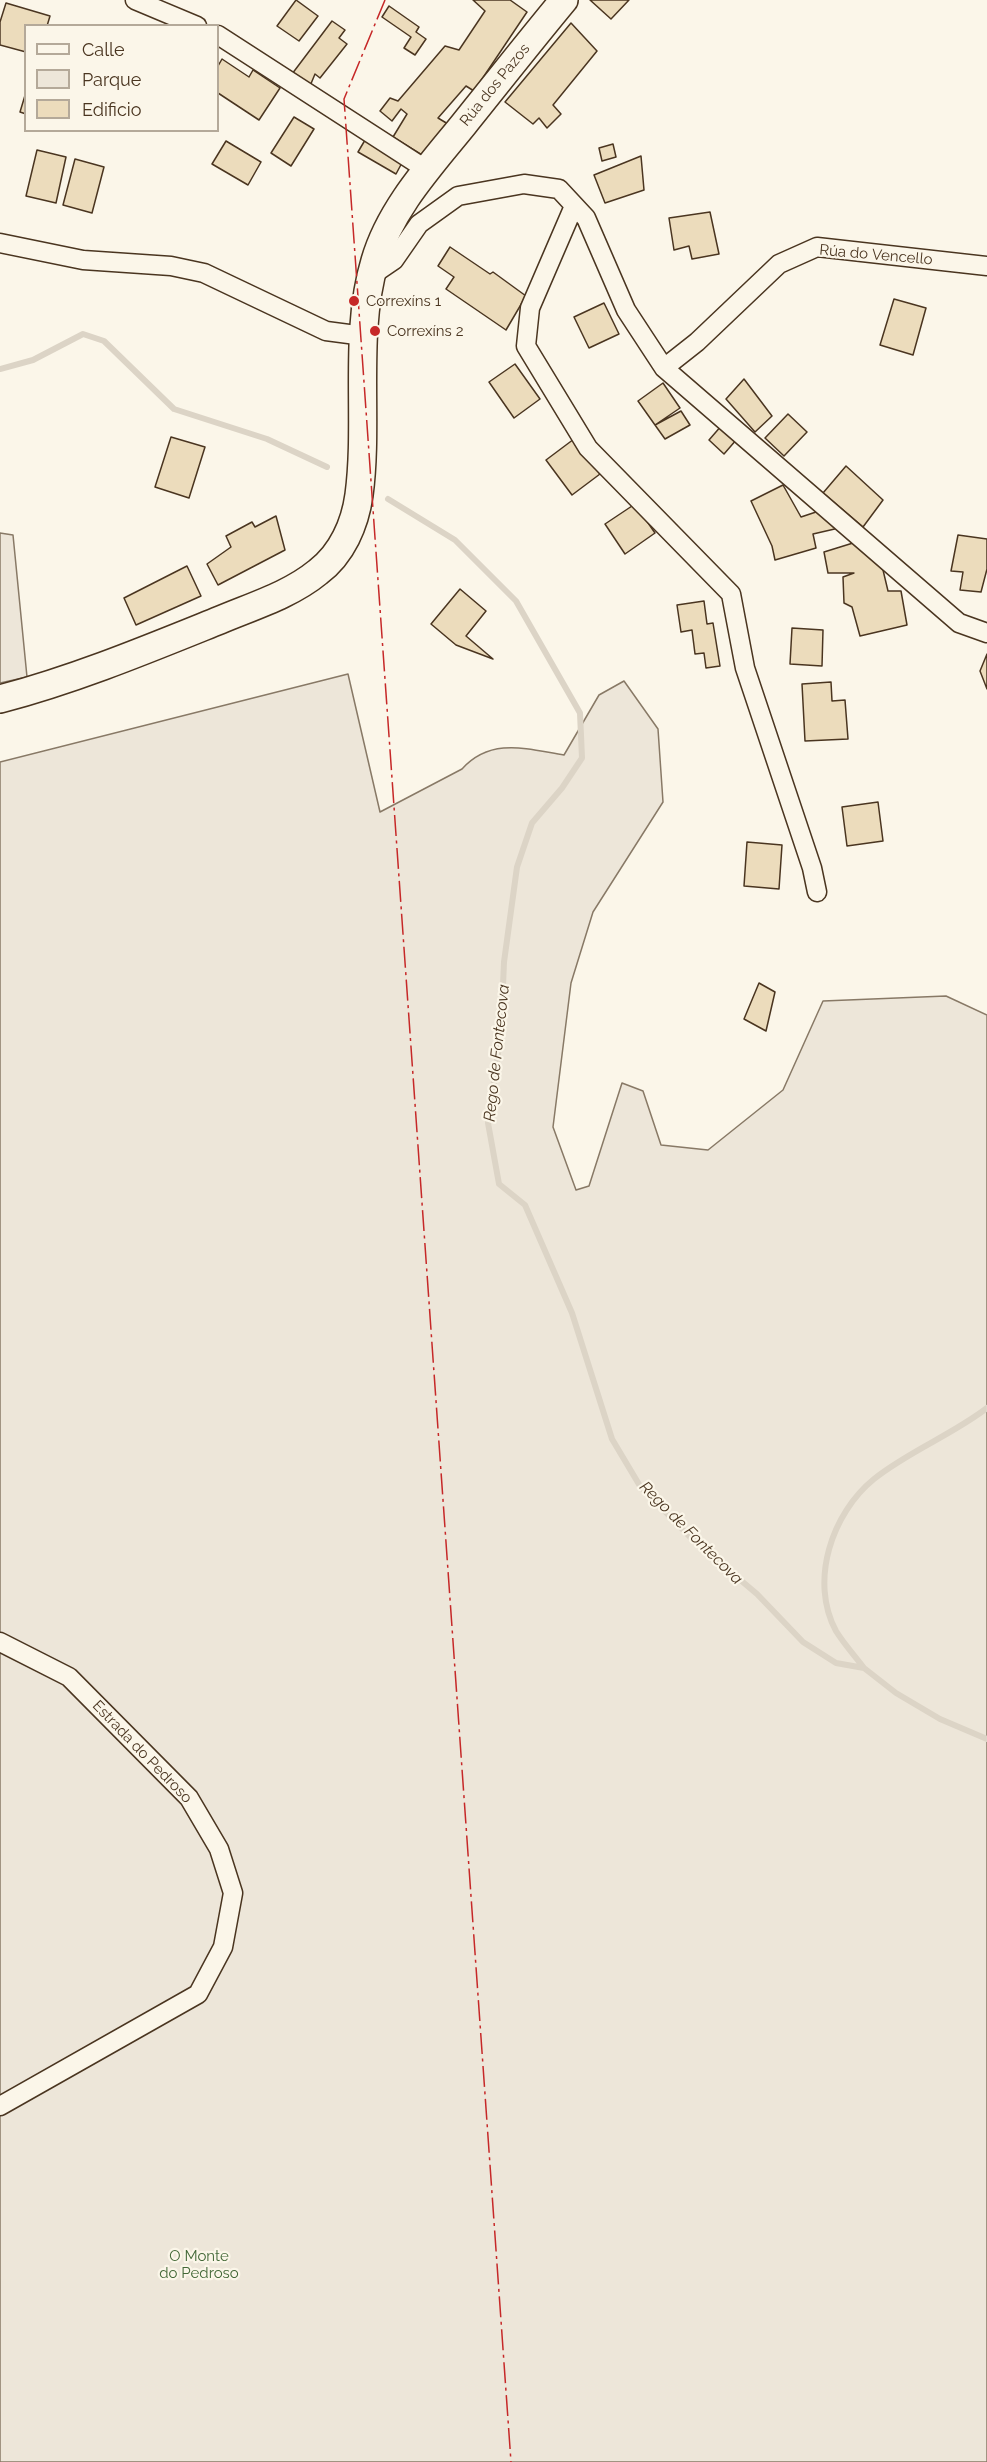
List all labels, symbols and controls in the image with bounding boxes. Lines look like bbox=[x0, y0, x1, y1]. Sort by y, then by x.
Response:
legend bbox=[24, 24, 219, 132]
text: Calle bbox=[82, 39, 125, 60]
street label: Rúa dos Pazos bbox=[456, 40, 534, 130]
text: Parque bbox=[82, 69, 141, 90]
text: Edificio bbox=[82, 99, 141, 120]
street label: Rúa do Vencello bbox=[819, 241, 933, 269]
place label: Correxíns 1 bbox=[366, 292, 441, 310]
marker: Correxíns 1 bbox=[347, 294, 361, 308]
place label: Correxíns 2 bbox=[387, 322, 463, 340]
marker: Correxíns 2 bbox=[368, 324, 382, 338]
water label: Rego de Fontecova bbox=[480, 983, 514, 1123]
water label: Rego de Fontecova bbox=[635, 1477, 747, 1589]
street label: Estrada do Pedroso bbox=[88, 1697, 196, 1807]
park label: O Monte do Pedroso bbox=[159, 2247, 239, 2282]

